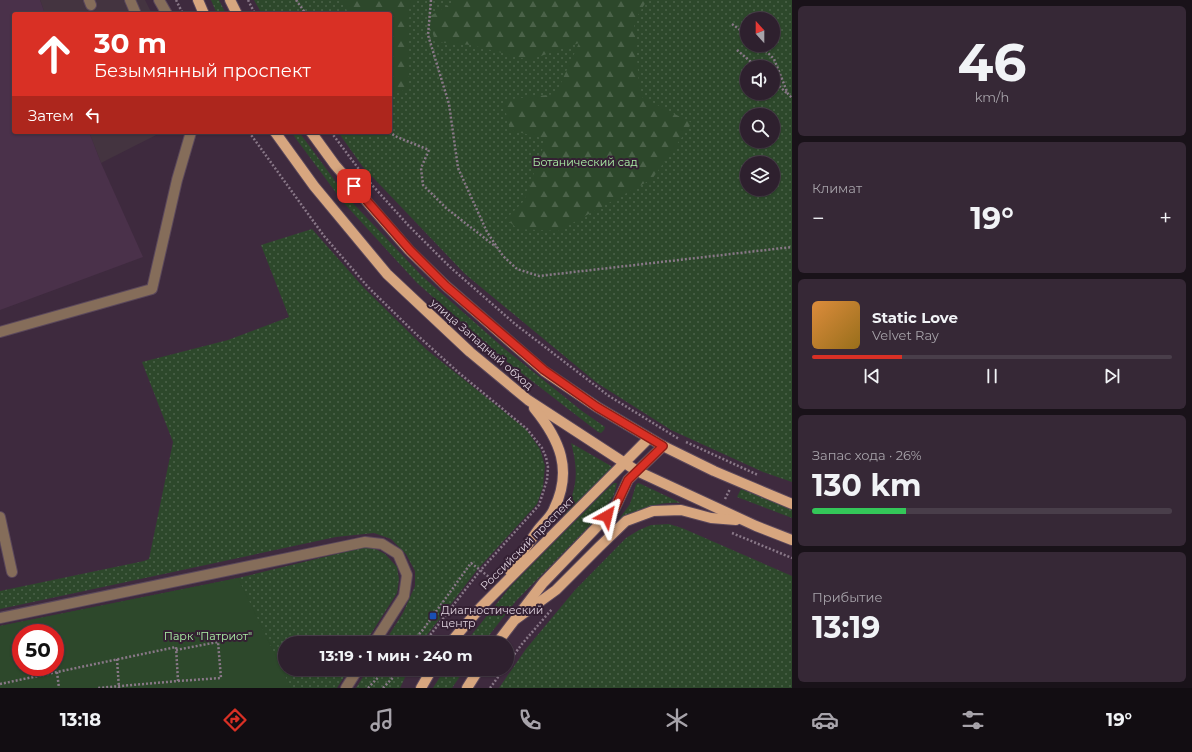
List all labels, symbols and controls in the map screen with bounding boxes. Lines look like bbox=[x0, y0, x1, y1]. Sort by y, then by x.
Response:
north arrow bbox=[740, 12, 780, 52]
map controls bbox=[740, 12, 780, 196]
text: 30 m bbox=[94, 26, 167, 60]
icon: ahead bbox=[28, 28, 80, 80]
text: 46 bbox=[958, 31, 1026, 94]
text: Безымянный проспект bbox=[94, 60, 311, 82]
button: sound bbox=[740, 60, 780, 100]
text: km/h bbox=[975, 89, 1009, 105]
icon: left bbox=[82, 104, 104, 126]
text: Затем bbox=[28, 106, 74, 125]
button: search bbox=[740, 108, 780, 148]
park label: Ботанический сад bbox=[532, 155, 638, 169]
button: layers bbox=[740, 156, 780, 196]
pin bbox=[337, 169, 371, 203]
icon: arrive bbox=[343, 175, 365, 197]
text: Климат bbox=[812, 180, 862, 196]
text: 19° bbox=[970, 200, 1014, 237]
text: − bbox=[812, 205, 825, 232]
text: + bbox=[1159, 205, 1172, 232]
street label: улица Западный обход bbox=[427, 295, 536, 393]
text: Static Love bbox=[872, 308, 958, 327]
text: Velvet Ray bbox=[872, 327, 939, 343]
icon: previous bbox=[861, 365, 883, 387]
icon: pause bbox=[981, 365, 1003, 387]
icon: next bbox=[1101, 365, 1123, 387]
text: Запас хода · 26% bbox=[812, 447, 921, 463]
text: 130 km bbox=[812, 467, 921, 504]
street label: Российский проспект bbox=[477, 493, 577, 593]
position arrow bbox=[586, 495, 628, 537]
text: Прибытие bbox=[812, 589, 883, 605]
place label: Диагностический центр bbox=[441, 603, 543, 630]
text: 13:19 bbox=[812, 609, 880, 646]
marker: Диагностический центр bbox=[428, 611, 438, 621]
speed limit sign: 50 bbox=[12, 624, 64, 676]
park label: Парк "Патриот" bbox=[164, 629, 252, 643]
text: 13:19 · 1 мин · 240 m bbox=[320, 646, 472, 665]
icon: directions bbox=[221, 706, 249, 734]
icon: music bbox=[368, 706, 396, 734]
icon: phone bbox=[516, 706, 544, 734]
icon: climate bbox=[663, 706, 691, 734]
icon: car bbox=[811, 706, 839, 734]
icon: filters bbox=[959, 706, 987, 734]
text: 13:18 bbox=[60, 709, 101, 731]
text: 19° bbox=[1106, 709, 1132, 731]

